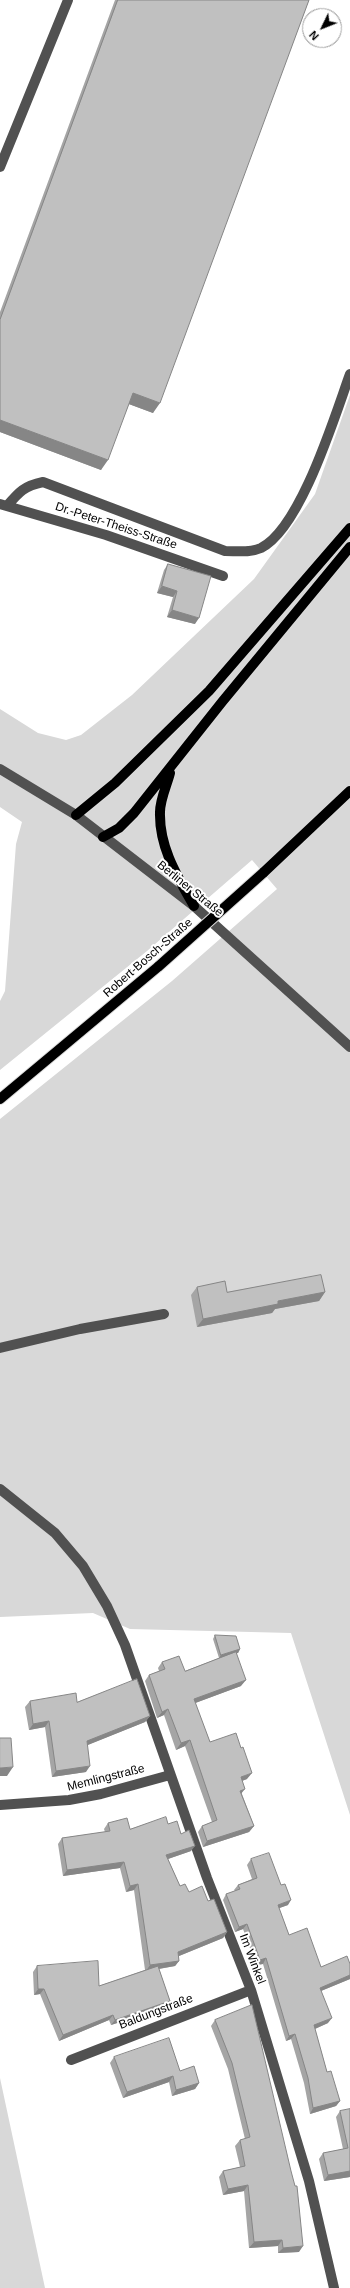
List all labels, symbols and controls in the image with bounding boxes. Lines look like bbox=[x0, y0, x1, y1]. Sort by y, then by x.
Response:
north arrow bbox=[302, 8, 342, 48]
text: N bbox=[307, 29, 321, 43]
street label: Dr.-Peter-Theiss-Straße bbox=[53, 499, 179, 553]
street label: Berliner Straße bbox=[154, 858, 226, 920]
street label: Robert-Bosch-Straße bbox=[100, 915, 196, 1001]
street label: Memlingstraße bbox=[66, 1761, 146, 1795]
street label: Im Winkel bbox=[236, 1932, 268, 1986]
street label: Baldungstraße bbox=[117, 1991, 195, 2033]

